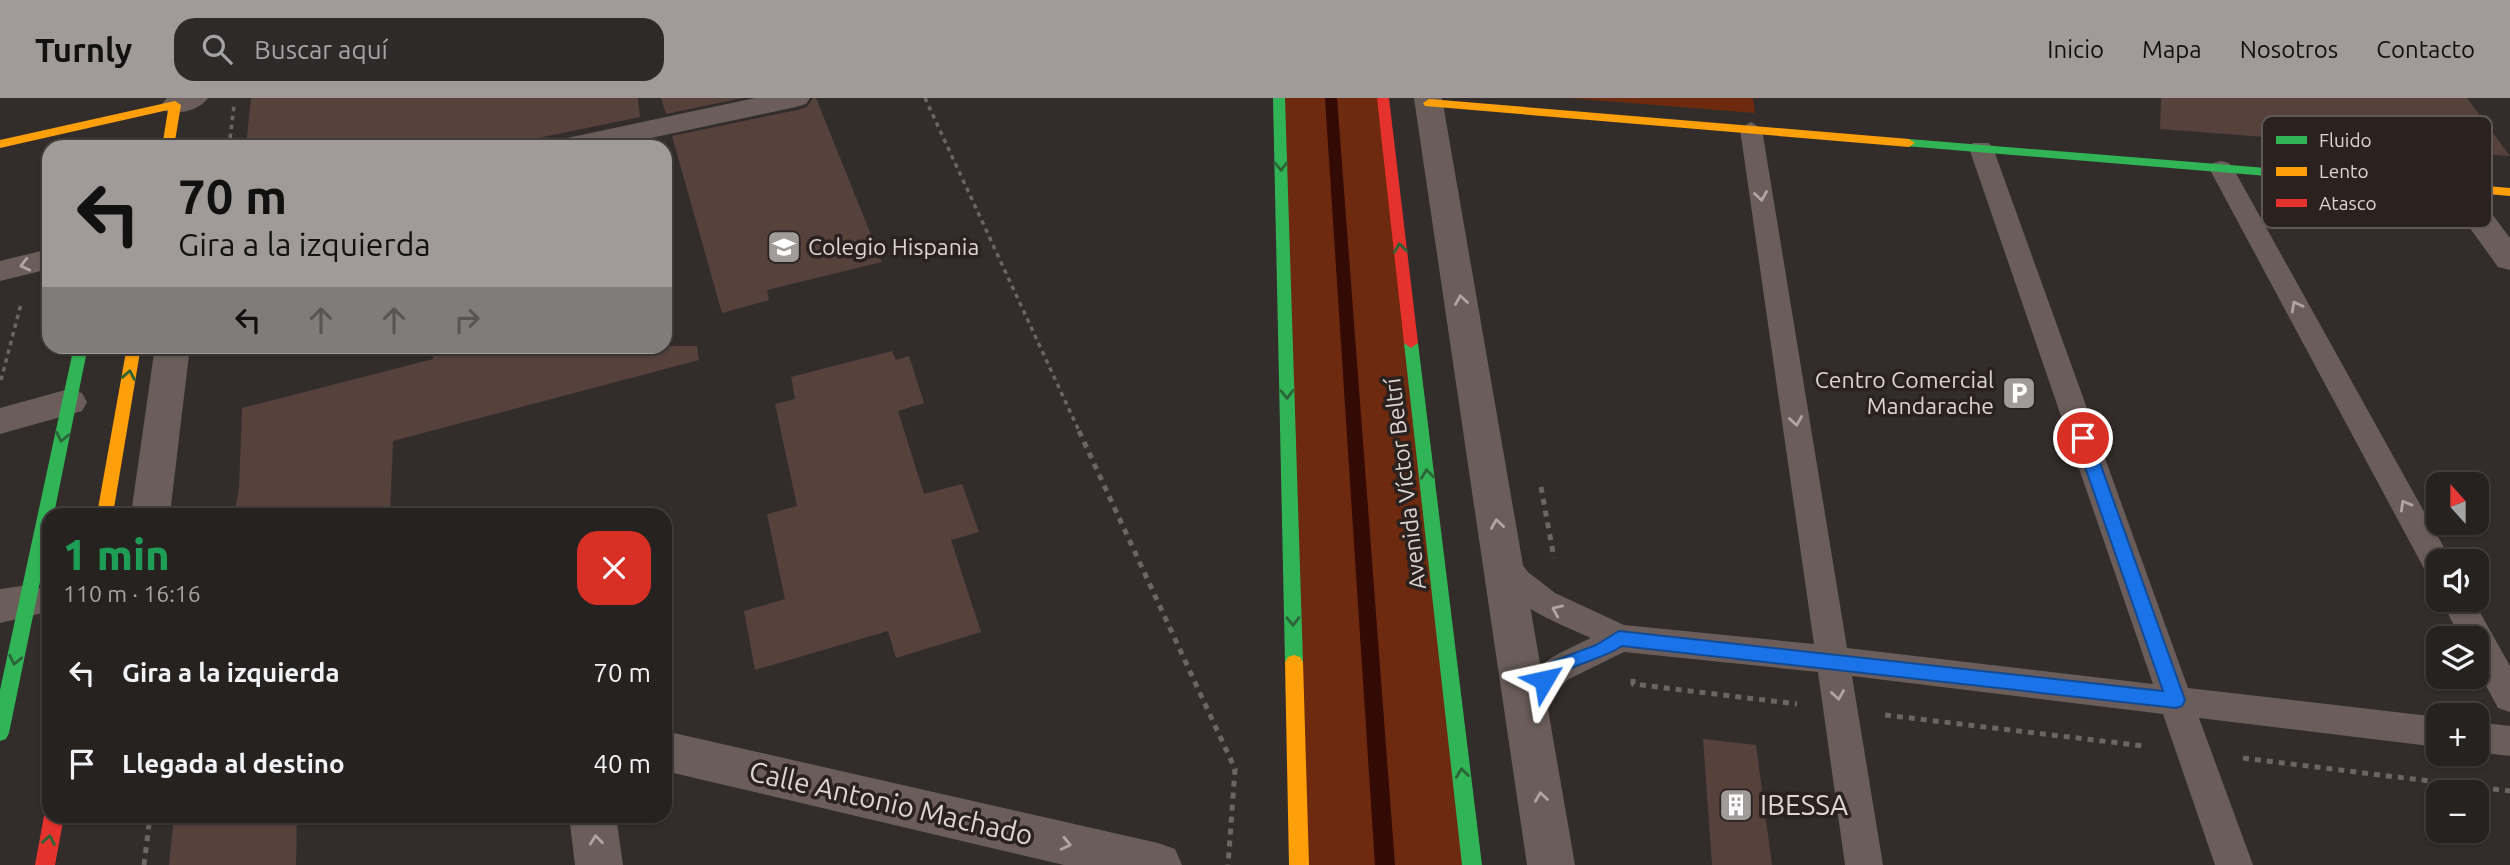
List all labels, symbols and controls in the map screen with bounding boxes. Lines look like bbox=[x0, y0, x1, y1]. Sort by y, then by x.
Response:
search box bbox=[174, 18, 664, 81]
icon: search bbox=[198, 30, 236, 68]
text: Turnly bbox=[35, 31, 132, 68]
text: Buscar aquí bbox=[254, 35, 388, 64]
text: Inicio bbox=[2047, 36, 2104, 63]
text: Mapa bbox=[2142, 36, 2202, 63]
text: Nosotros bbox=[2240, 36, 2338, 63]
text: Contacto bbox=[2376, 36, 2475, 63]
legend bbox=[2262, 116, 2492, 228]
text: Fluido bbox=[2319, 129, 2372, 151]
text: Lento bbox=[2319, 160, 2369, 182]
one-way arrow bbox=[1273, 161, 1289, 172]
icon: left bbox=[63, 168, 154, 259]
text: 70 m bbox=[178, 168, 287, 223]
one-way arrow bbox=[1753, 191, 1768, 202]
text: Atasco bbox=[2319, 192, 2377, 214]
text: Gira a la izquierda bbox=[178, 226, 431, 262]
school or university icon: Colegio Hispania bbox=[765, 228, 803, 266]
place label: Colegio Hispania bbox=[808, 234, 979, 259]
one-way arrow bbox=[1393, 242, 1408, 254]
one-way arrow bbox=[19, 257, 31, 271]
one-way arrow bbox=[1454, 294, 1469, 306]
icon: left bbox=[229, 301, 267, 339]
icon: ahead bbox=[302, 301, 340, 339]
icon: ahead bbox=[375, 301, 413, 339]
icon: right bbox=[448, 301, 486, 339]
one-way arrow bbox=[2291, 301, 2304, 313]
place label: Centro Comercial Mandarache bbox=[1815, 367, 1994, 418]
one-way arrow bbox=[121, 369, 136, 381]
parking icon: Centro Comercial Mandarache bbox=[2000, 374, 2038, 412]
street label: Avenida Víctor Beltrí bbox=[1379, 377, 1430, 591]
one-way arrow bbox=[1279, 389, 1295, 399]
pin bbox=[2053, 408, 2113, 468]
one-way arrow bbox=[1788, 415, 1803, 427]
icon: arrive bbox=[2064, 419, 2102, 457]
one-way arrow bbox=[56, 431, 70, 443]
one-way arrow bbox=[1419, 468, 1434, 480]
north arrow bbox=[2426, 472, 2488, 536]
map controls bbox=[2426, 472, 2489, 843]
one-way arrow bbox=[2400, 500, 2413, 513]
one-way arrow bbox=[1490, 519, 1505, 530]
text: 1 min bbox=[63, 531, 170, 578]
button: close bbox=[577, 531, 651, 605]
button: sound bbox=[2426, 549, 2489, 612]
text: 110 m · 16:16 bbox=[63, 581, 201, 606]
one-way arrow bbox=[1552, 605, 1564, 619]
one-way arrow bbox=[1285, 616, 1301, 627]
button: layers bbox=[2426, 626, 2489, 689]
position arrow bbox=[1507, 643, 1581, 717]
one-way arrow bbox=[9, 654, 24, 666]
icon: left bbox=[63, 654, 101, 692]
text: Gira a la izquierda bbox=[122, 658, 340, 687]
text: 70 m bbox=[593, 658, 651, 687]
one-way arrow bbox=[1830, 689, 1845, 700]
button: + bbox=[2426, 703, 2489, 766]
icon: arrive bbox=[63, 745, 101, 783]
text: Llegada al destino bbox=[122, 749, 345, 778]
text: 40 m bbox=[593, 749, 651, 778]
street label: Calle Antonio Machado bbox=[746, 755, 1036, 850]
one-way arrow bbox=[1454, 767, 1469, 779]
button: − bbox=[2426, 780, 2489, 843]
building icon: IBESSA bbox=[1717, 786, 1755, 824]
place label: IBESSA bbox=[1760, 789, 1848, 820]
one-way arrow bbox=[1534, 792, 1549, 803]
one-way arrow bbox=[41, 834, 56, 846]
one-way arrow bbox=[588, 834, 603, 846]
one-way arrow bbox=[1060, 835, 1072, 850]

